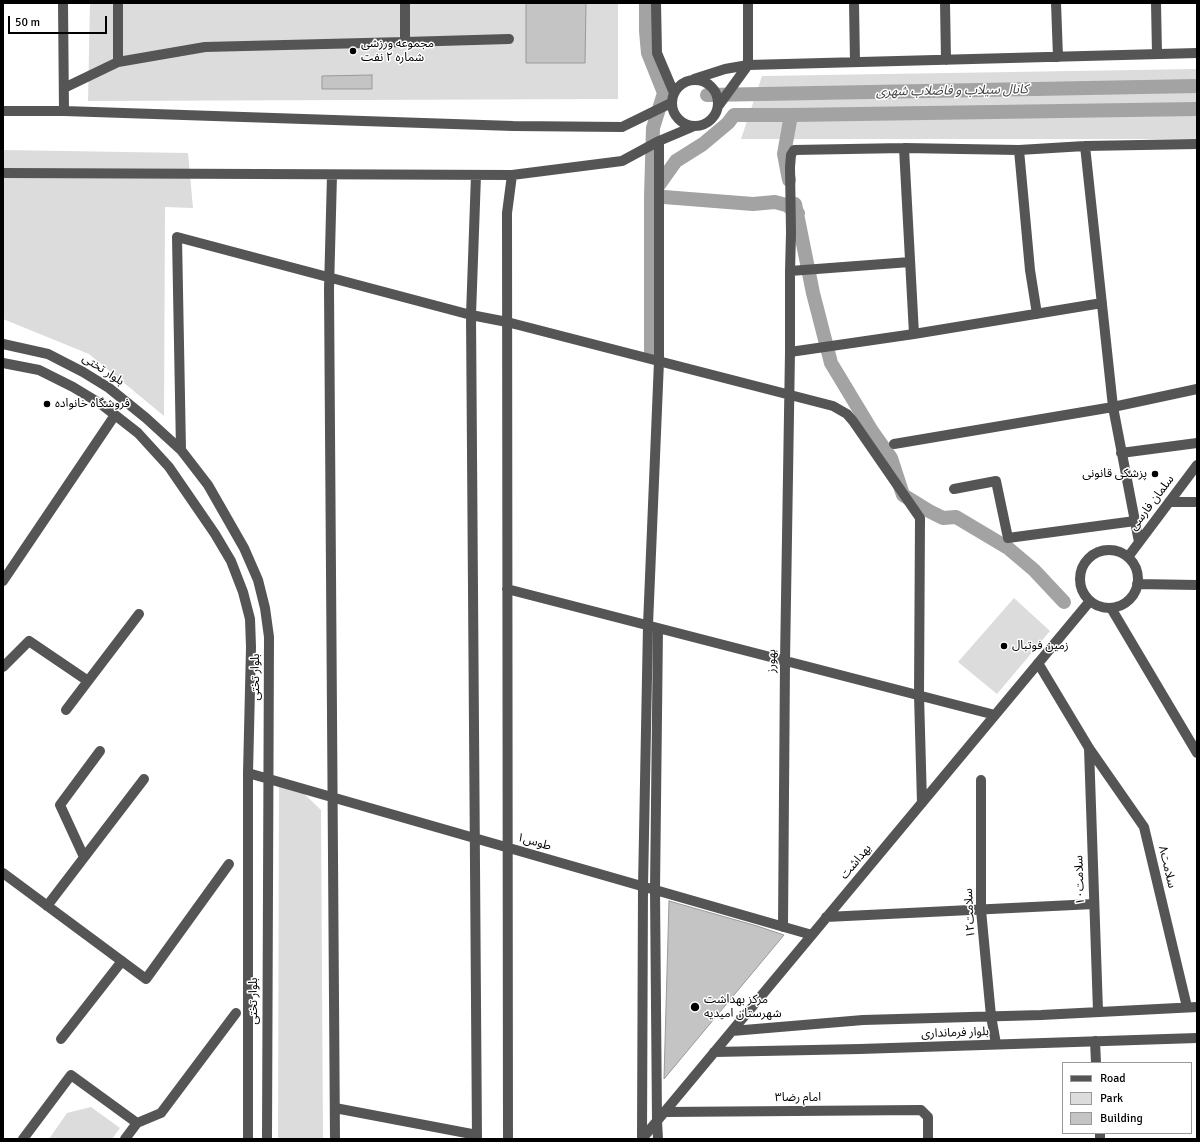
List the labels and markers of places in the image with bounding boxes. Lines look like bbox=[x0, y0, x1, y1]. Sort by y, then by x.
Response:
place label: مجموعه ورزشی شماره ۲ نفت bbox=[361, 37, 434, 65]
marker: مجموعه ورزشی شماره ۲ نفت bbox=[348, 46, 358, 56]
place label: فروشگاه خانواده bbox=[55, 397, 130, 411]
marker: فروشگاه خانواده bbox=[42, 399, 52, 409]
place label: پزشکی قانونی bbox=[1082, 467, 1147, 481]
marker: پزشکی قانونی bbox=[1150, 469, 1160, 479]
place label: زمین فوتبال bbox=[1012, 639, 1069, 653]
marker: زمین فوتبال bbox=[999, 641, 1009, 651]
place label: مرکز بهداشت شهرستان امیدیه bbox=[704, 993, 782, 1021]
marker: مرکز بهداشت شهرستان امیدیه bbox=[689, 1001, 701, 1013]

